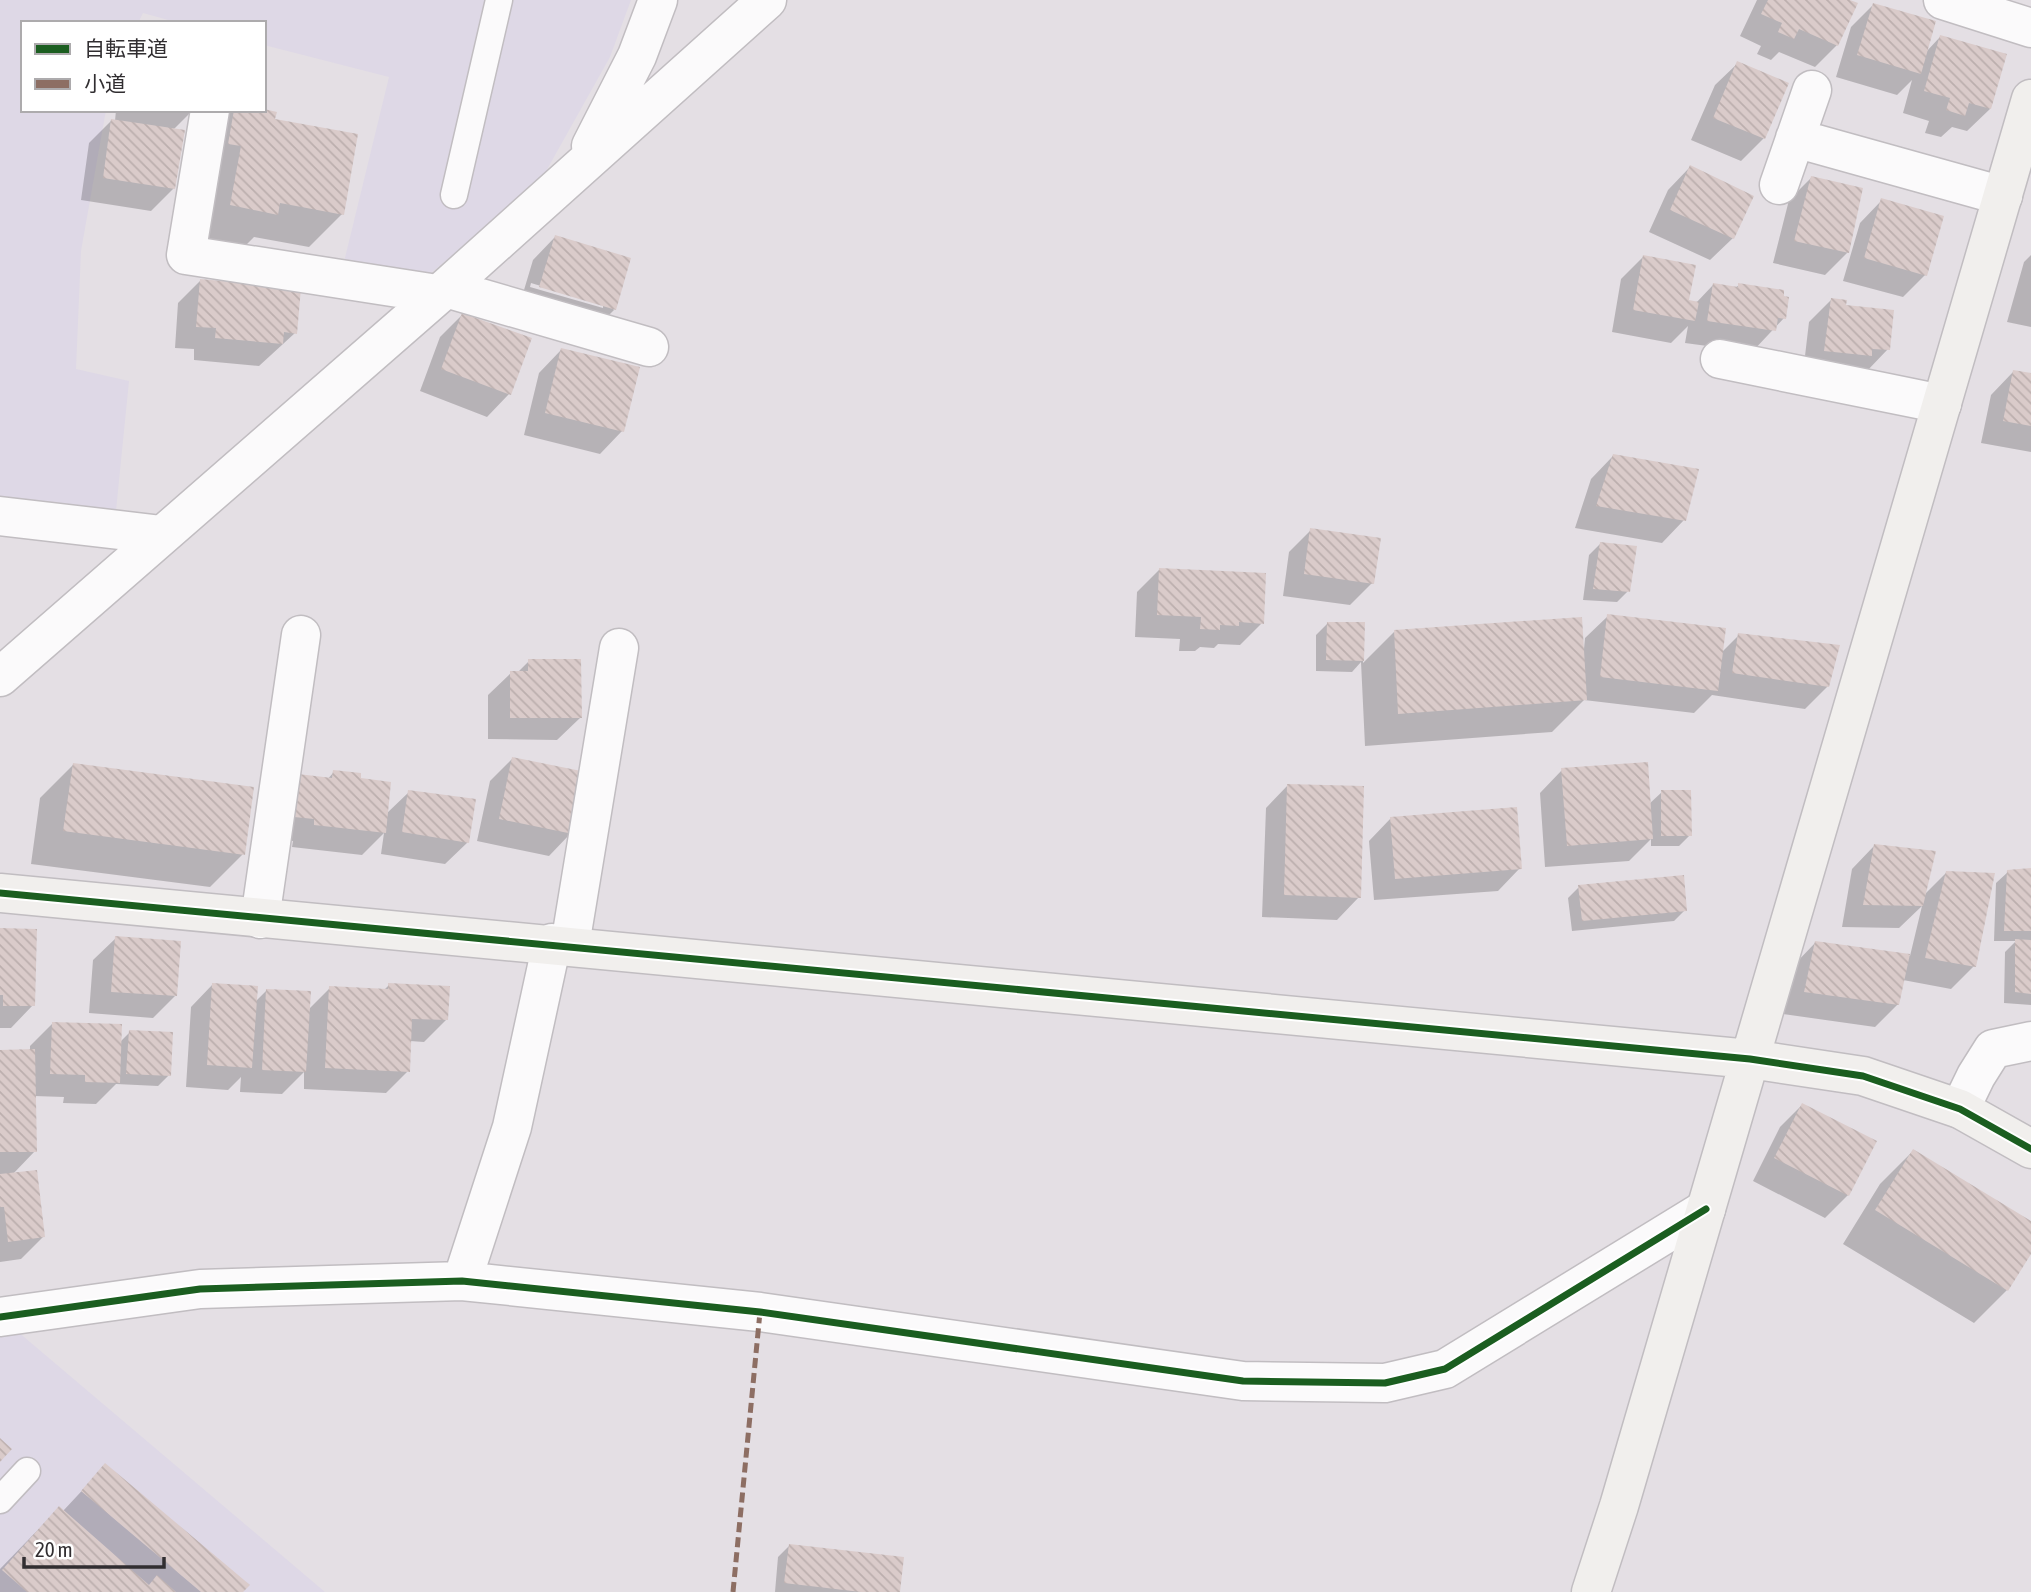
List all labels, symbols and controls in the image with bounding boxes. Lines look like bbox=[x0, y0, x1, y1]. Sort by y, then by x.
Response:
legend bbox=[21, 21, 266, 112]
text: 自転車道 bbox=[84, 36, 168, 60]
text: 小道 bbox=[84, 71, 126, 95]
scale bar bbox=[24, 1526, 164, 1570]
text: 20 m bbox=[35, 1537, 73, 1561]

